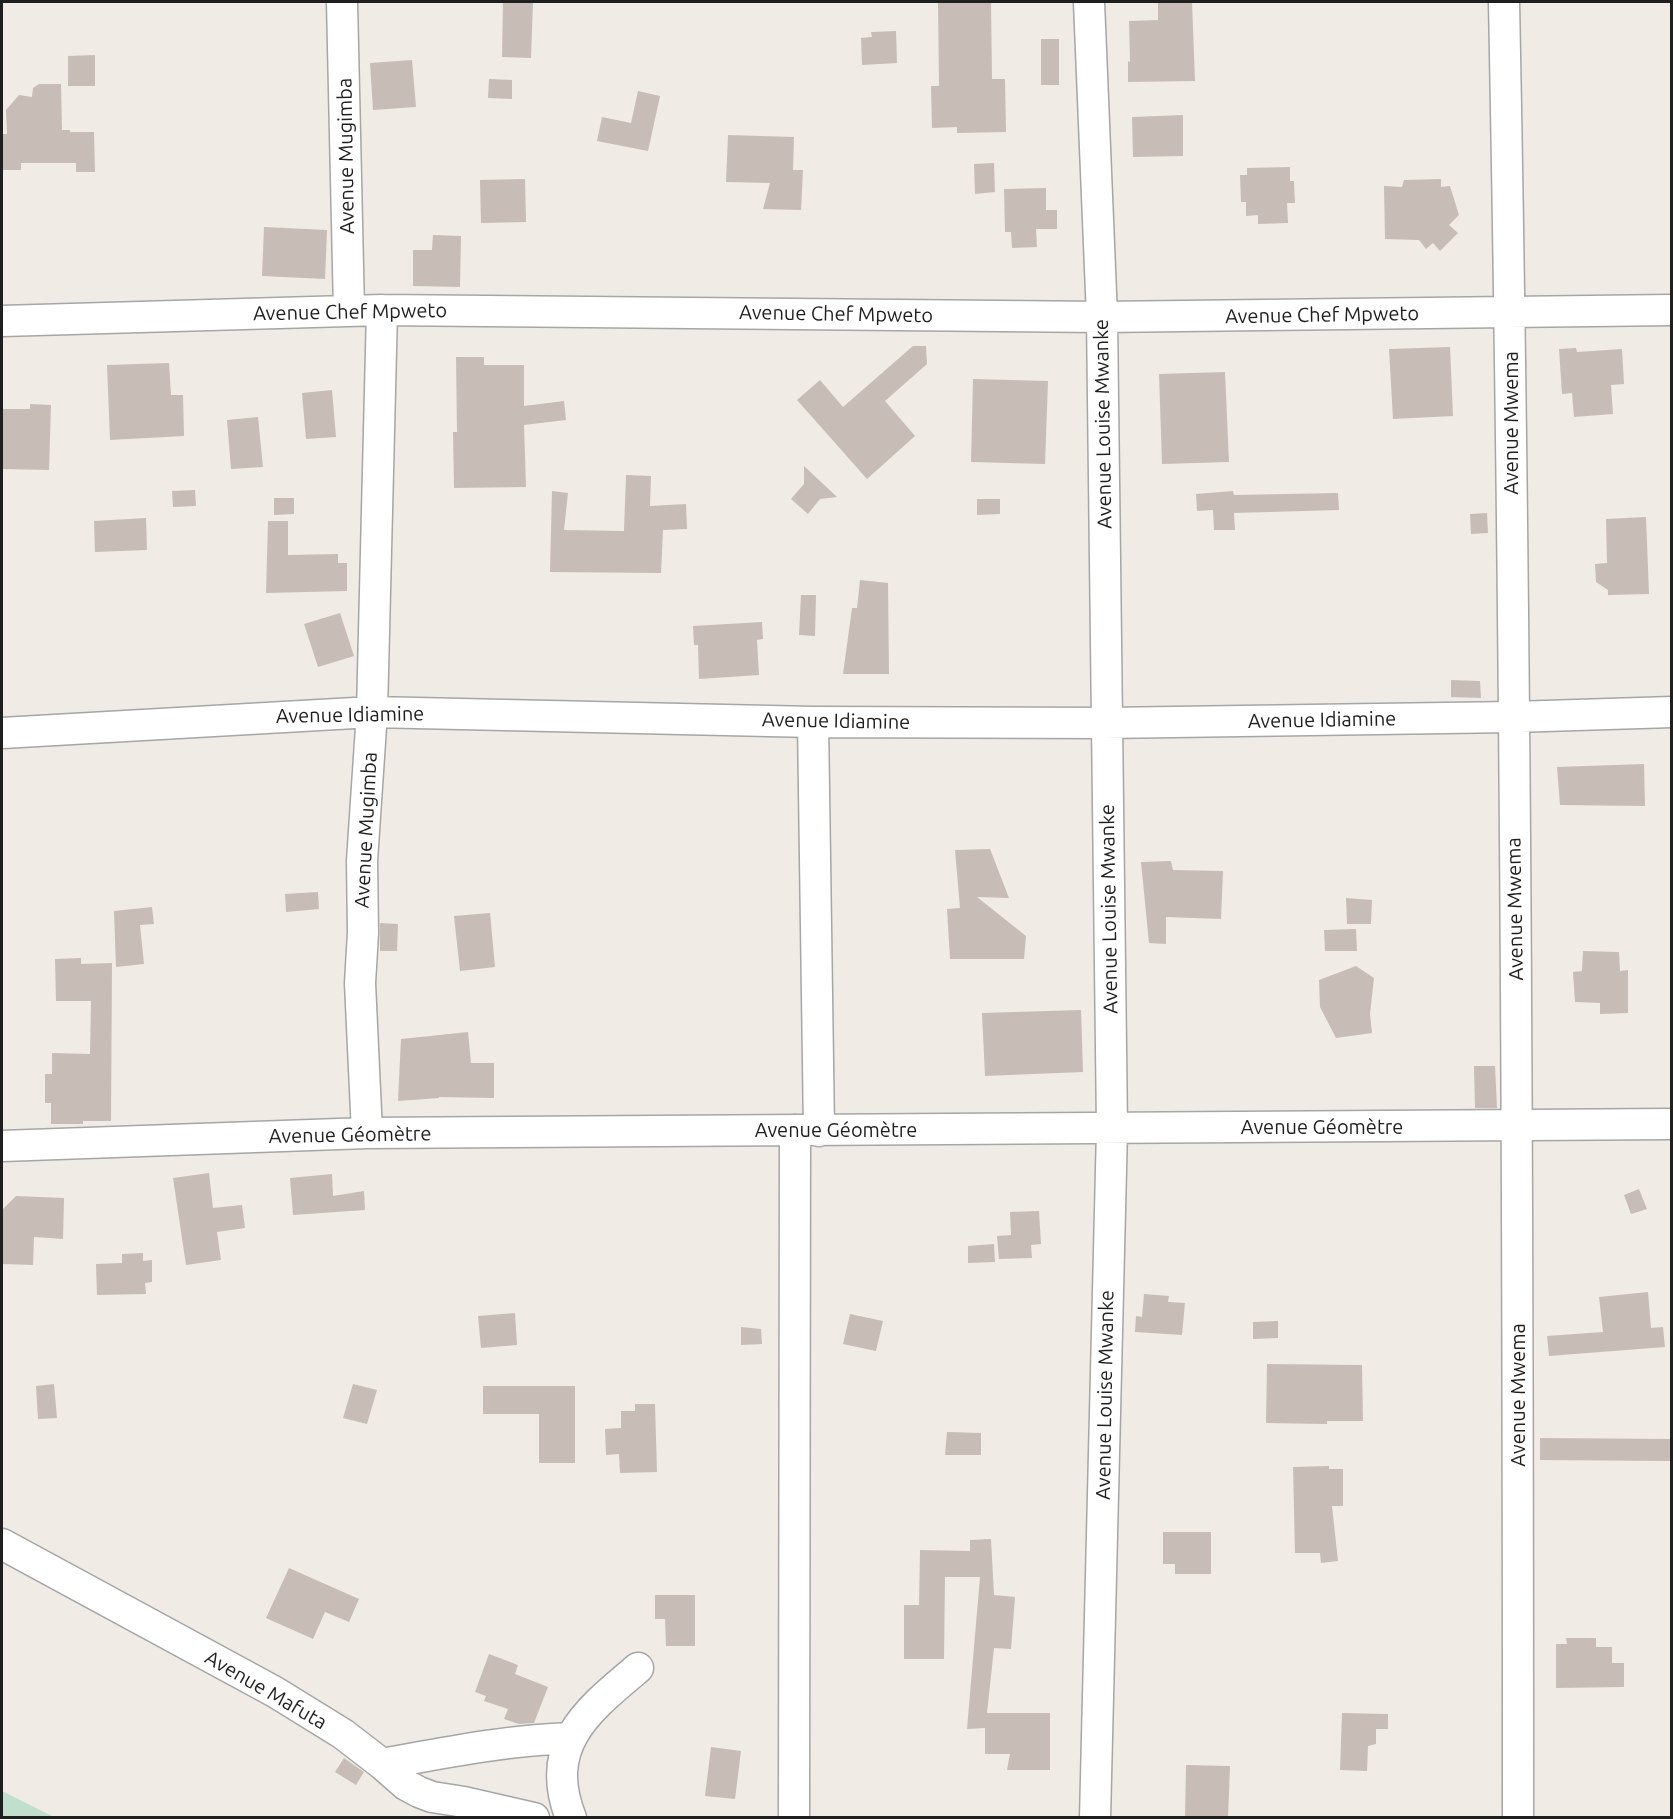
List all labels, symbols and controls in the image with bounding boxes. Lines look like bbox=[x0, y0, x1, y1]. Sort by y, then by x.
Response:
street label: Avenue Mugimba bbox=[333, 78, 359, 234]
street label: Avenue Chef Mpweto bbox=[253, 298, 447, 326]
street label: Avenue Chef Mpweto bbox=[739, 300, 933, 328]
street label: Avenue Chef Mpweto bbox=[1225, 301, 1419, 329]
street label: Avenue Louise Mwanke bbox=[1089, 319, 1117, 529]
street label: Avenue Mwema bbox=[1499, 351, 1523, 495]
street label: Avenue Idiamine bbox=[276, 702, 424, 728]
street label: Avenue Idiamine bbox=[1248, 707, 1396, 733]
street label: Avenue Idiamine bbox=[762, 708, 910, 734]
street label: Avenue Mugimba bbox=[350, 751, 382, 909]
street label: Avenue Louise Mwanke bbox=[1095, 804, 1123, 1014]
street label: Avenue Mwema bbox=[1502, 837, 1528, 981]
street label: Avenue Géomètre bbox=[1241, 1115, 1403, 1139]
street label: Avenue Géomètre bbox=[755, 1118, 917, 1142]
street label: Avenue Géomètre bbox=[268, 1122, 432, 1148]
street label: Avenue Louise Mwanke bbox=[1091, 1290, 1119, 1500]
street label: Avenue Mwema bbox=[1506, 1323, 1530, 1467]
street label: Avenue Mafuta bbox=[201, 1645, 331, 1735]

